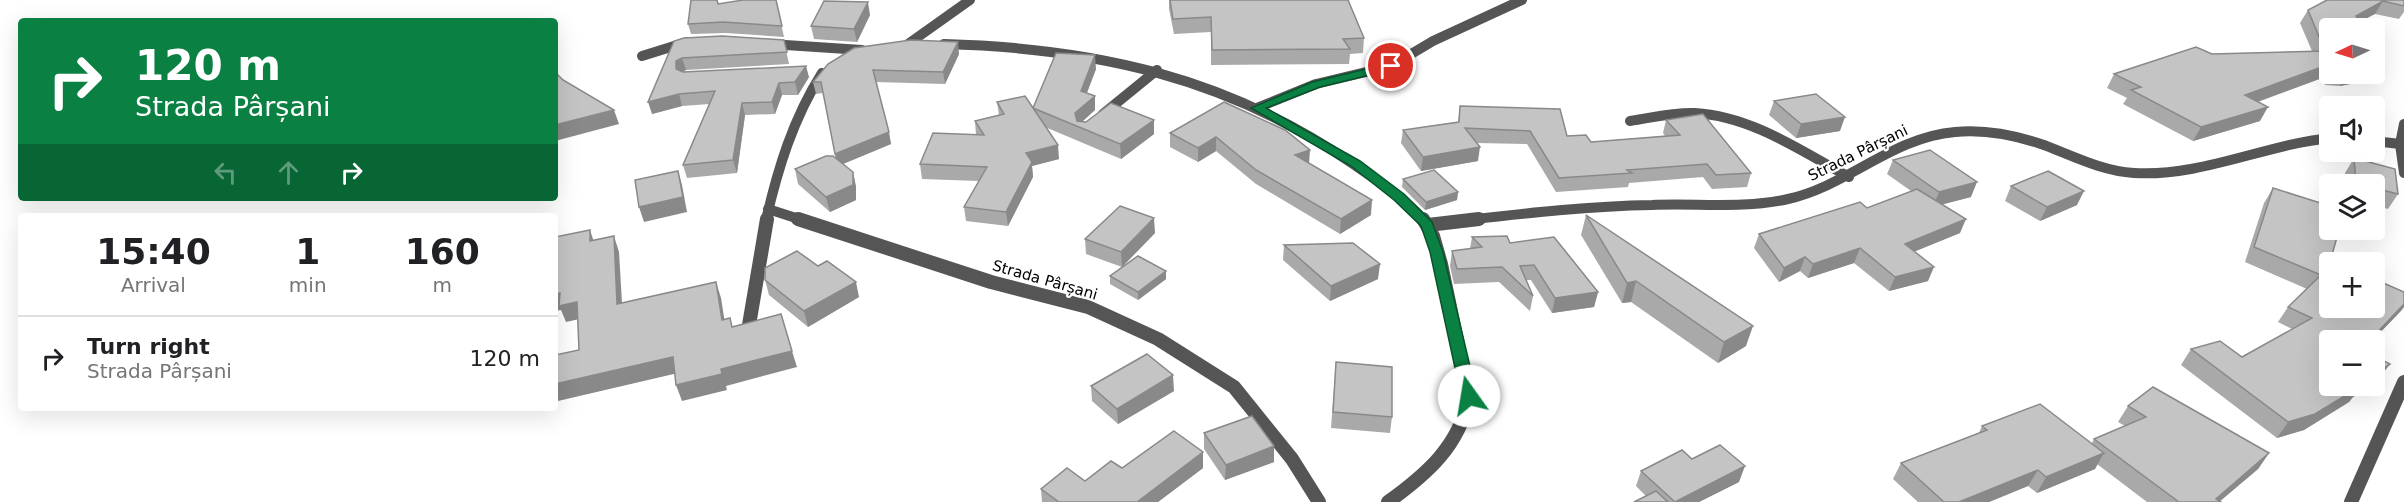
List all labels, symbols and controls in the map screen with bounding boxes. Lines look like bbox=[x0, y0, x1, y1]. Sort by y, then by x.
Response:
north arrow bbox=[2319, 18, 2385, 84]
map controls bbox=[2319, 18, 2385, 396]
pin bbox=[1365, 40, 1416, 91]
text: 120 m bbox=[135, 41, 281, 90]
icon: right bbox=[36, 42, 114, 120]
icon: arrive bbox=[1374, 49, 1407, 82]
text: Strada Pârșani bbox=[135, 91, 331, 122]
button: sound bbox=[2319, 96, 2385, 162]
street label: Strada Pârșani bbox=[1805, 121, 1911, 185]
icon: left bbox=[209, 156, 242, 189]
icon: ahead bbox=[272, 156, 305, 189]
icon: right bbox=[335, 156, 368, 189]
button: layers bbox=[2319, 174, 2385, 240]
text: 15:40 bbox=[96, 231, 211, 272]
text: 1 bbox=[295, 231, 320, 272]
text: 160 bbox=[405, 231, 480, 272]
button: + bbox=[2319, 252, 2385, 318]
street label: Strada Pârșani bbox=[990, 256, 1100, 304]
text: Arrival bbox=[121, 273, 186, 297]
text: min bbox=[289, 273, 327, 297]
text: m bbox=[433, 273, 452, 297]
button: − bbox=[2319, 330, 2385, 396]
text: Turn right bbox=[87, 334, 210, 359]
icon: right bbox=[36, 342, 69, 375]
text: 120 m bbox=[470, 346, 540, 371]
text: Strada Pârșani bbox=[87, 359, 232, 383]
position arrow bbox=[1437, 364, 1501, 428]

